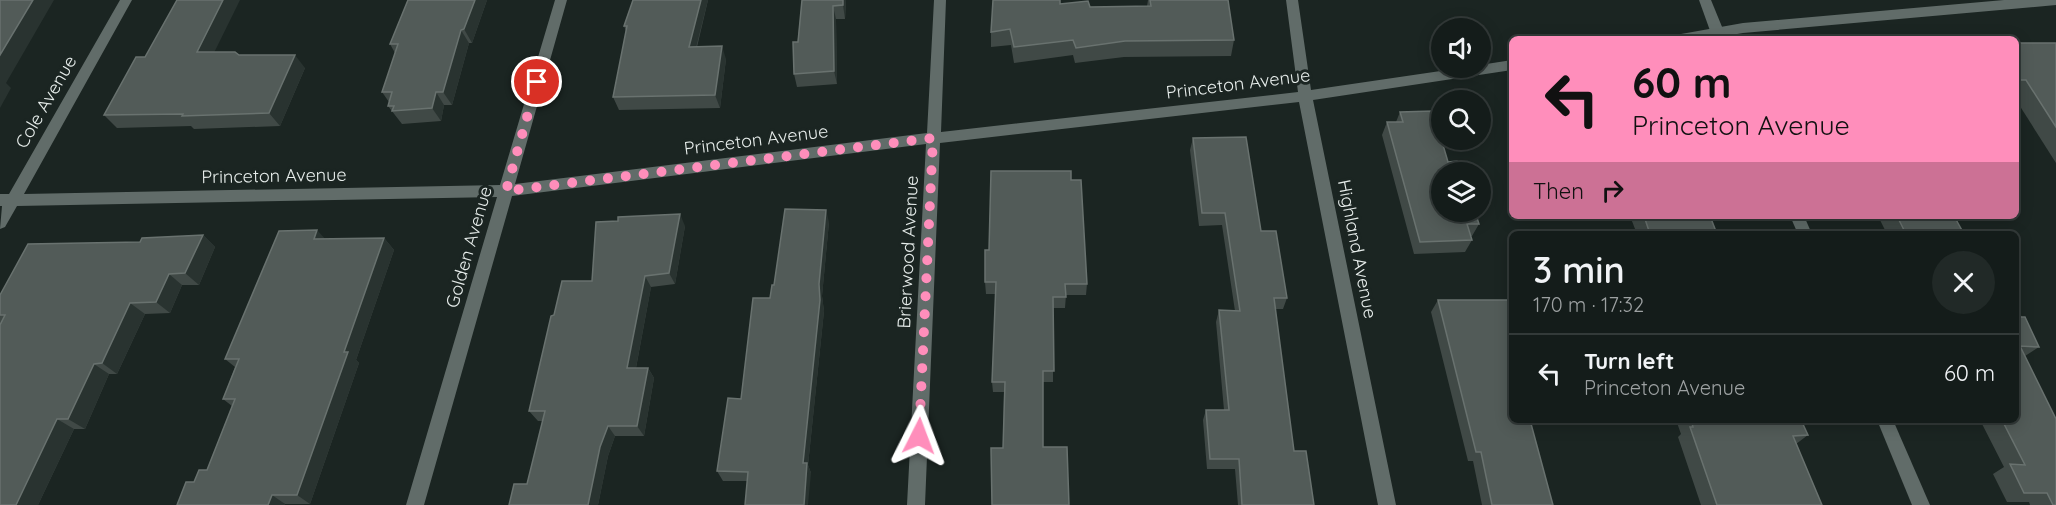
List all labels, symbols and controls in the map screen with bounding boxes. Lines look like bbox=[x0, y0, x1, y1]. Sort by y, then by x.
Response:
map controls bbox=[1431, 18, 1491, 222]
button: sound bbox=[1431, 18, 1491, 78]
street label: Cole Avenue bbox=[10, 51, 81, 152]
pin bbox=[511, 56, 562, 107]
text: 60 m bbox=[1632, 56, 1732, 109]
icon: left bbox=[1533, 60, 1611, 138]
street label: Princeton Avenue bbox=[1164, 63, 1311, 104]
icon: arrive bbox=[520, 65, 553, 98]
button: search bbox=[1431, 90, 1491, 150]
text: Princeton Avenue bbox=[1632, 108, 1850, 142]
street label: Princeton Avenue bbox=[682, 119, 829, 160]
button: layers bbox=[1431, 162, 1491, 222]
street label: Princeton Avenue bbox=[201, 163, 347, 188]
icon: right bbox=[1596, 174, 1629, 207]
street label: Brierwood Avenue bbox=[892, 175, 923, 329]
street label: Highland Avenue bbox=[1333, 177, 1382, 320]
text: Then bbox=[1533, 177, 1584, 205]
street label: Golden Avenue bbox=[440, 183, 497, 310]
text: 3 min bbox=[1533, 247, 1625, 292]
button: close bbox=[1932, 251, 1995, 314]
text: 170 m · 17:32 bbox=[1533, 292, 1644, 317]
text: Turn left bbox=[1584, 347, 1674, 375]
icon: left bbox=[1533, 357, 1566, 390]
text: 60 m bbox=[1944, 359, 1995, 387]
text: Princeton Avenue bbox=[1584, 375, 1745, 400]
position arrow bbox=[887, 404, 951, 468]

